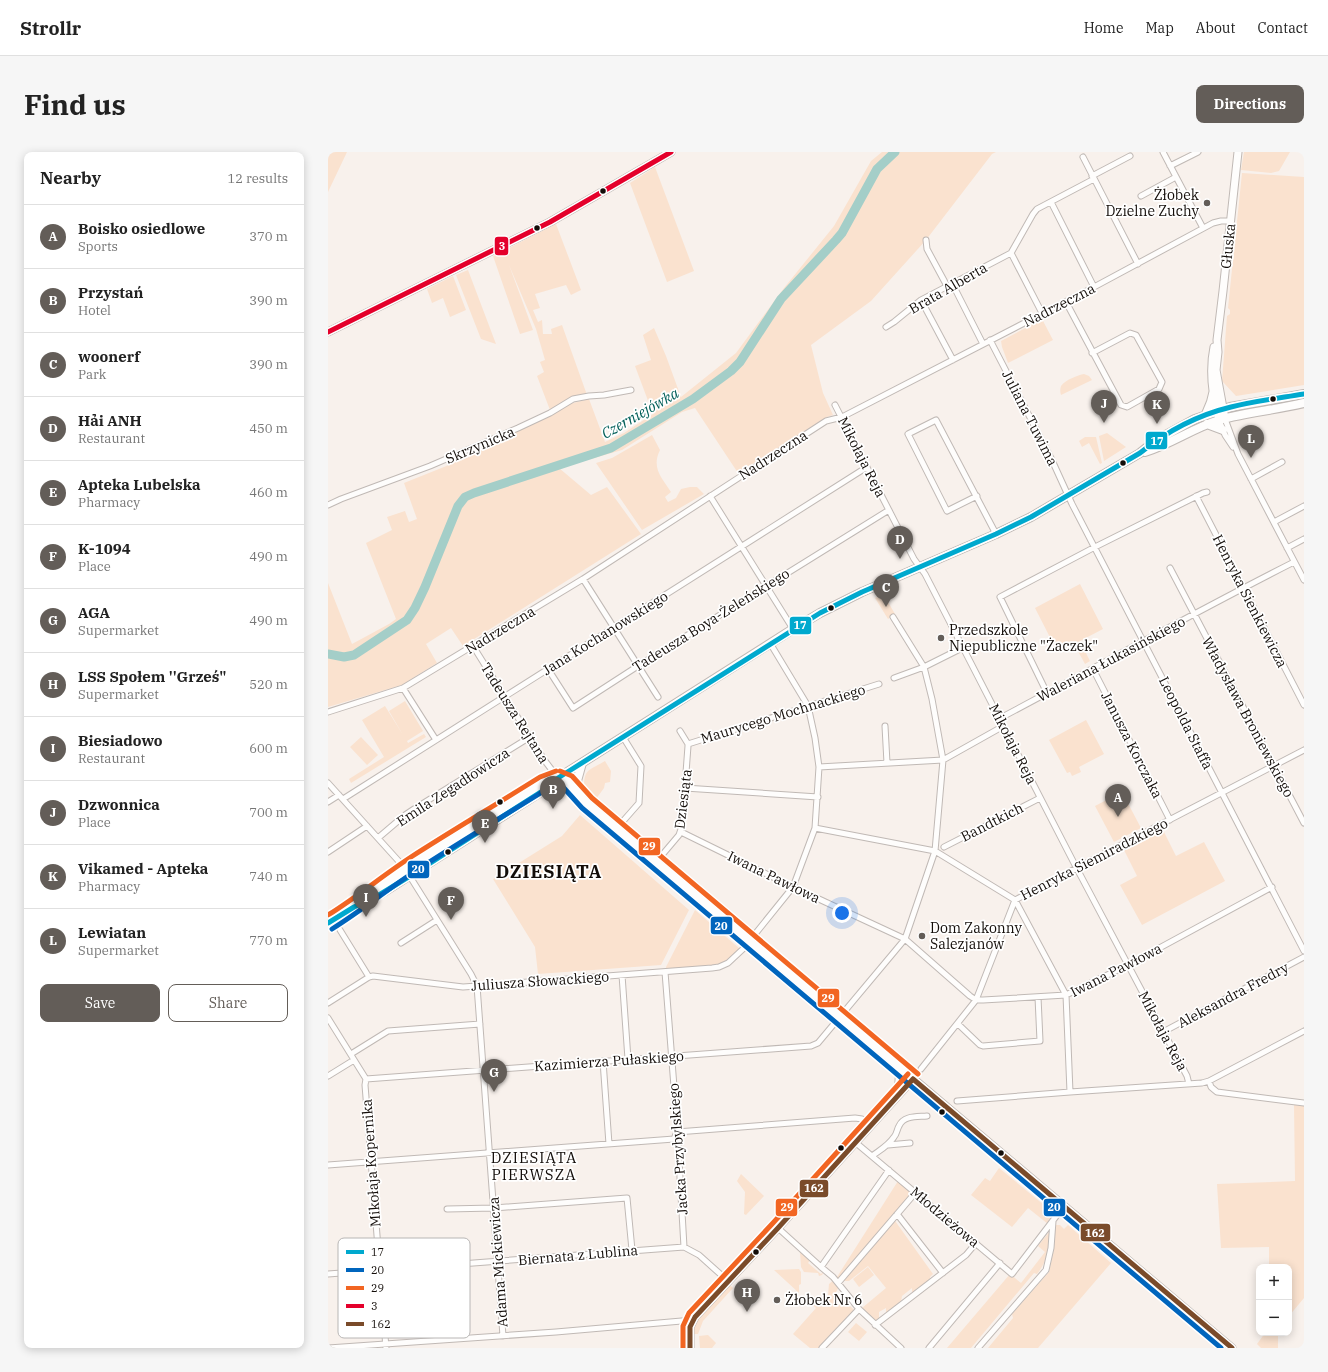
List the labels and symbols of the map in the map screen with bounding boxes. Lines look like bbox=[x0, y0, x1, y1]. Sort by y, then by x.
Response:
unlabelled marker bbox=[598, 186, 608, 196]
place label: Żłobek Dzielne Zuchy bbox=[1105, 186, 1200, 220]
marker: Żłobek Dzielne Zuchy bbox=[1202, 198, 1212, 208]
street label: Głuska bbox=[1217, 222, 1239, 270]
unlabelled marker bbox=[532, 223, 542, 233]
line badge: 3 bbox=[494, 236, 509, 256]
text: 3 bbox=[499, 239, 505, 253]
street label: Brata Alberta bbox=[906, 258, 991, 318]
street label: Nadrzeczna bbox=[1020, 279, 1098, 331]
street label: Juliana Tuwima bbox=[998, 367, 1062, 469]
water label: Czerniejówka bbox=[598, 383, 683, 443]
pin: J bbox=[1091, 390, 1117, 423]
pin: K bbox=[1144, 391, 1170, 424]
unlabelled marker bbox=[1268, 394, 1278, 404]
street label: Mikołaja Reja bbox=[834, 414, 890, 501]
street label: Skrzynicka bbox=[443, 422, 518, 468]
pin: L bbox=[1238, 425, 1264, 458]
street label: Nadrzeczna bbox=[735, 426, 811, 484]
line badge: 17 bbox=[1145, 431, 1168, 450]
text: 17 bbox=[1150, 434, 1164, 448]
unlabelled marker bbox=[1118, 458, 1128, 468]
pin: D bbox=[887, 526, 913, 559]
street label: Henryka Sienkiewicza bbox=[1209, 531, 1292, 671]
street label: Tadeusza Boya-Żeleńskiego bbox=[629, 564, 793, 676]
pin: C bbox=[873, 574, 899, 607]
street label: Jana Kochanowskiego bbox=[539, 587, 671, 679]
street label: Nadrzeczna bbox=[462, 602, 539, 658]
unlabelled marker bbox=[826, 603, 836, 613]
street label: Waleriana Łukasińskiego bbox=[1034, 612, 1188, 706]
line badge: 17 bbox=[789, 616, 812, 635]
text: 17 bbox=[793, 618, 807, 632]
place label: Przedszkole Niepubliczne "Żaczek" bbox=[949, 621, 1098, 655]
marker: Przedszkole Niepubliczne "Żaczek" bbox=[936, 633, 946, 643]
street label: Władysława Broniewskiego bbox=[1198, 634, 1298, 800]
street label: Tadeusza Rejtana bbox=[477, 659, 553, 767]
street label: Leopolda Staffa bbox=[1155, 674, 1217, 773]
street label: Maurycego Mochnackiego bbox=[699, 680, 868, 748]
street label: Janusza Korczaka bbox=[1097, 689, 1167, 802]
street label: Mikołaja Reja bbox=[985, 701, 1041, 788]
street label: Emila Zegadłowicza bbox=[393, 744, 513, 830]
street label: Dziesiąta bbox=[670, 768, 696, 830]
pin: B bbox=[540, 776, 566, 809]
pin: A bbox=[1105, 784, 1131, 817]
unlabelled marker bbox=[495, 797, 505, 807]
street label: Bandtkich bbox=[958, 798, 1027, 845]
pin: E bbox=[472, 810, 498, 843]
street label: Henryka Siemiradzkiego bbox=[1017, 814, 1171, 904]
line badge: 29 bbox=[638, 837, 661, 856]
text: 29 bbox=[642, 839, 656, 853]
unlabelled marker bbox=[443, 847, 453, 857]
street label: Iwana Pawłowa bbox=[725, 847, 823, 907]
line badge: 20 bbox=[407, 860, 430, 879]
district label: DZIESIĄTA bbox=[496, 860, 602, 883]
text: 20 bbox=[411, 862, 425, 876]
pin: I bbox=[353, 884, 379, 917]
pin: F bbox=[438, 887, 464, 920]
your location bbox=[832, 903, 852, 923]
line badge: 20 bbox=[710, 916, 733, 935]
text: 20 bbox=[714, 919, 728, 933]
place label: Dom Zakonny Salezjanów bbox=[930, 919, 1023, 953]
marker: Dom Zakonny Salezjanów bbox=[917, 931, 927, 941]
street label: Iwana Pawłowa bbox=[1067, 939, 1165, 1001]
street label: Aleksandra Fredry bbox=[1174, 958, 1292, 1032]
street label: Juliusza Słowackiego bbox=[470, 967, 610, 995]
line badge: 29 bbox=[817, 988, 840, 1008]
street label: Mikołaja Reja bbox=[1134, 988, 1192, 1074]
text: 29 bbox=[821, 991, 835, 1005]
street label: Kazimierza Pułaskiego bbox=[534, 1047, 685, 1075]
pin: G bbox=[481, 1059, 507, 1092]
street label: Jacka Przybylskiego bbox=[664, 1082, 692, 1215]
street label: Mikołaja Kopernika bbox=[358, 1098, 384, 1228]
unlabelled marker bbox=[937, 1107, 947, 1117]
unlabelled marker bbox=[836, 1143, 846, 1153]
district label: DZIESIĄTA PIERWSZA bbox=[491, 1148, 577, 1184]
unlabelled marker bbox=[996, 1148, 1006, 1158]
line badge: 162 bbox=[799, 1179, 829, 1198]
text: 162 bbox=[804, 1181, 824, 1195]
street label: Młodzieżowa bbox=[907, 1183, 984, 1252]
street label: Adama Mickiewicza bbox=[484, 1196, 512, 1328]
line badge: 29 bbox=[775, 1198, 798, 1217]
line badge: 20 bbox=[1043, 1198, 1066, 1217]
text: 29 bbox=[780, 1200, 794, 1214]
text: 20 bbox=[1047, 1200, 1061, 1214]
line badge: 162 bbox=[1080, 1223, 1111, 1242]
text: 162 bbox=[1085, 1226, 1105, 1240]
legend bbox=[338, 1238, 470, 1338]
street label: Biernata z Lublina bbox=[517, 1241, 639, 1269]
text: 17 bbox=[371, 1245, 384, 1259]
unlabelled marker bbox=[751, 1247, 761, 1257]
text: 20 bbox=[371, 1263, 385, 1277]
pin: H bbox=[734, 1279, 760, 1312]
text: 29 bbox=[371, 1281, 384, 1295]
place label: Żłobek Nr 6 bbox=[785, 1291, 862, 1309]
marker: Żłobek Nr 6 bbox=[772, 1295, 782, 1305]
text: 3 bbox=[371, 1299, 378, 1313]
text: 162 bbox=[371, 1317, 391, 1331]

